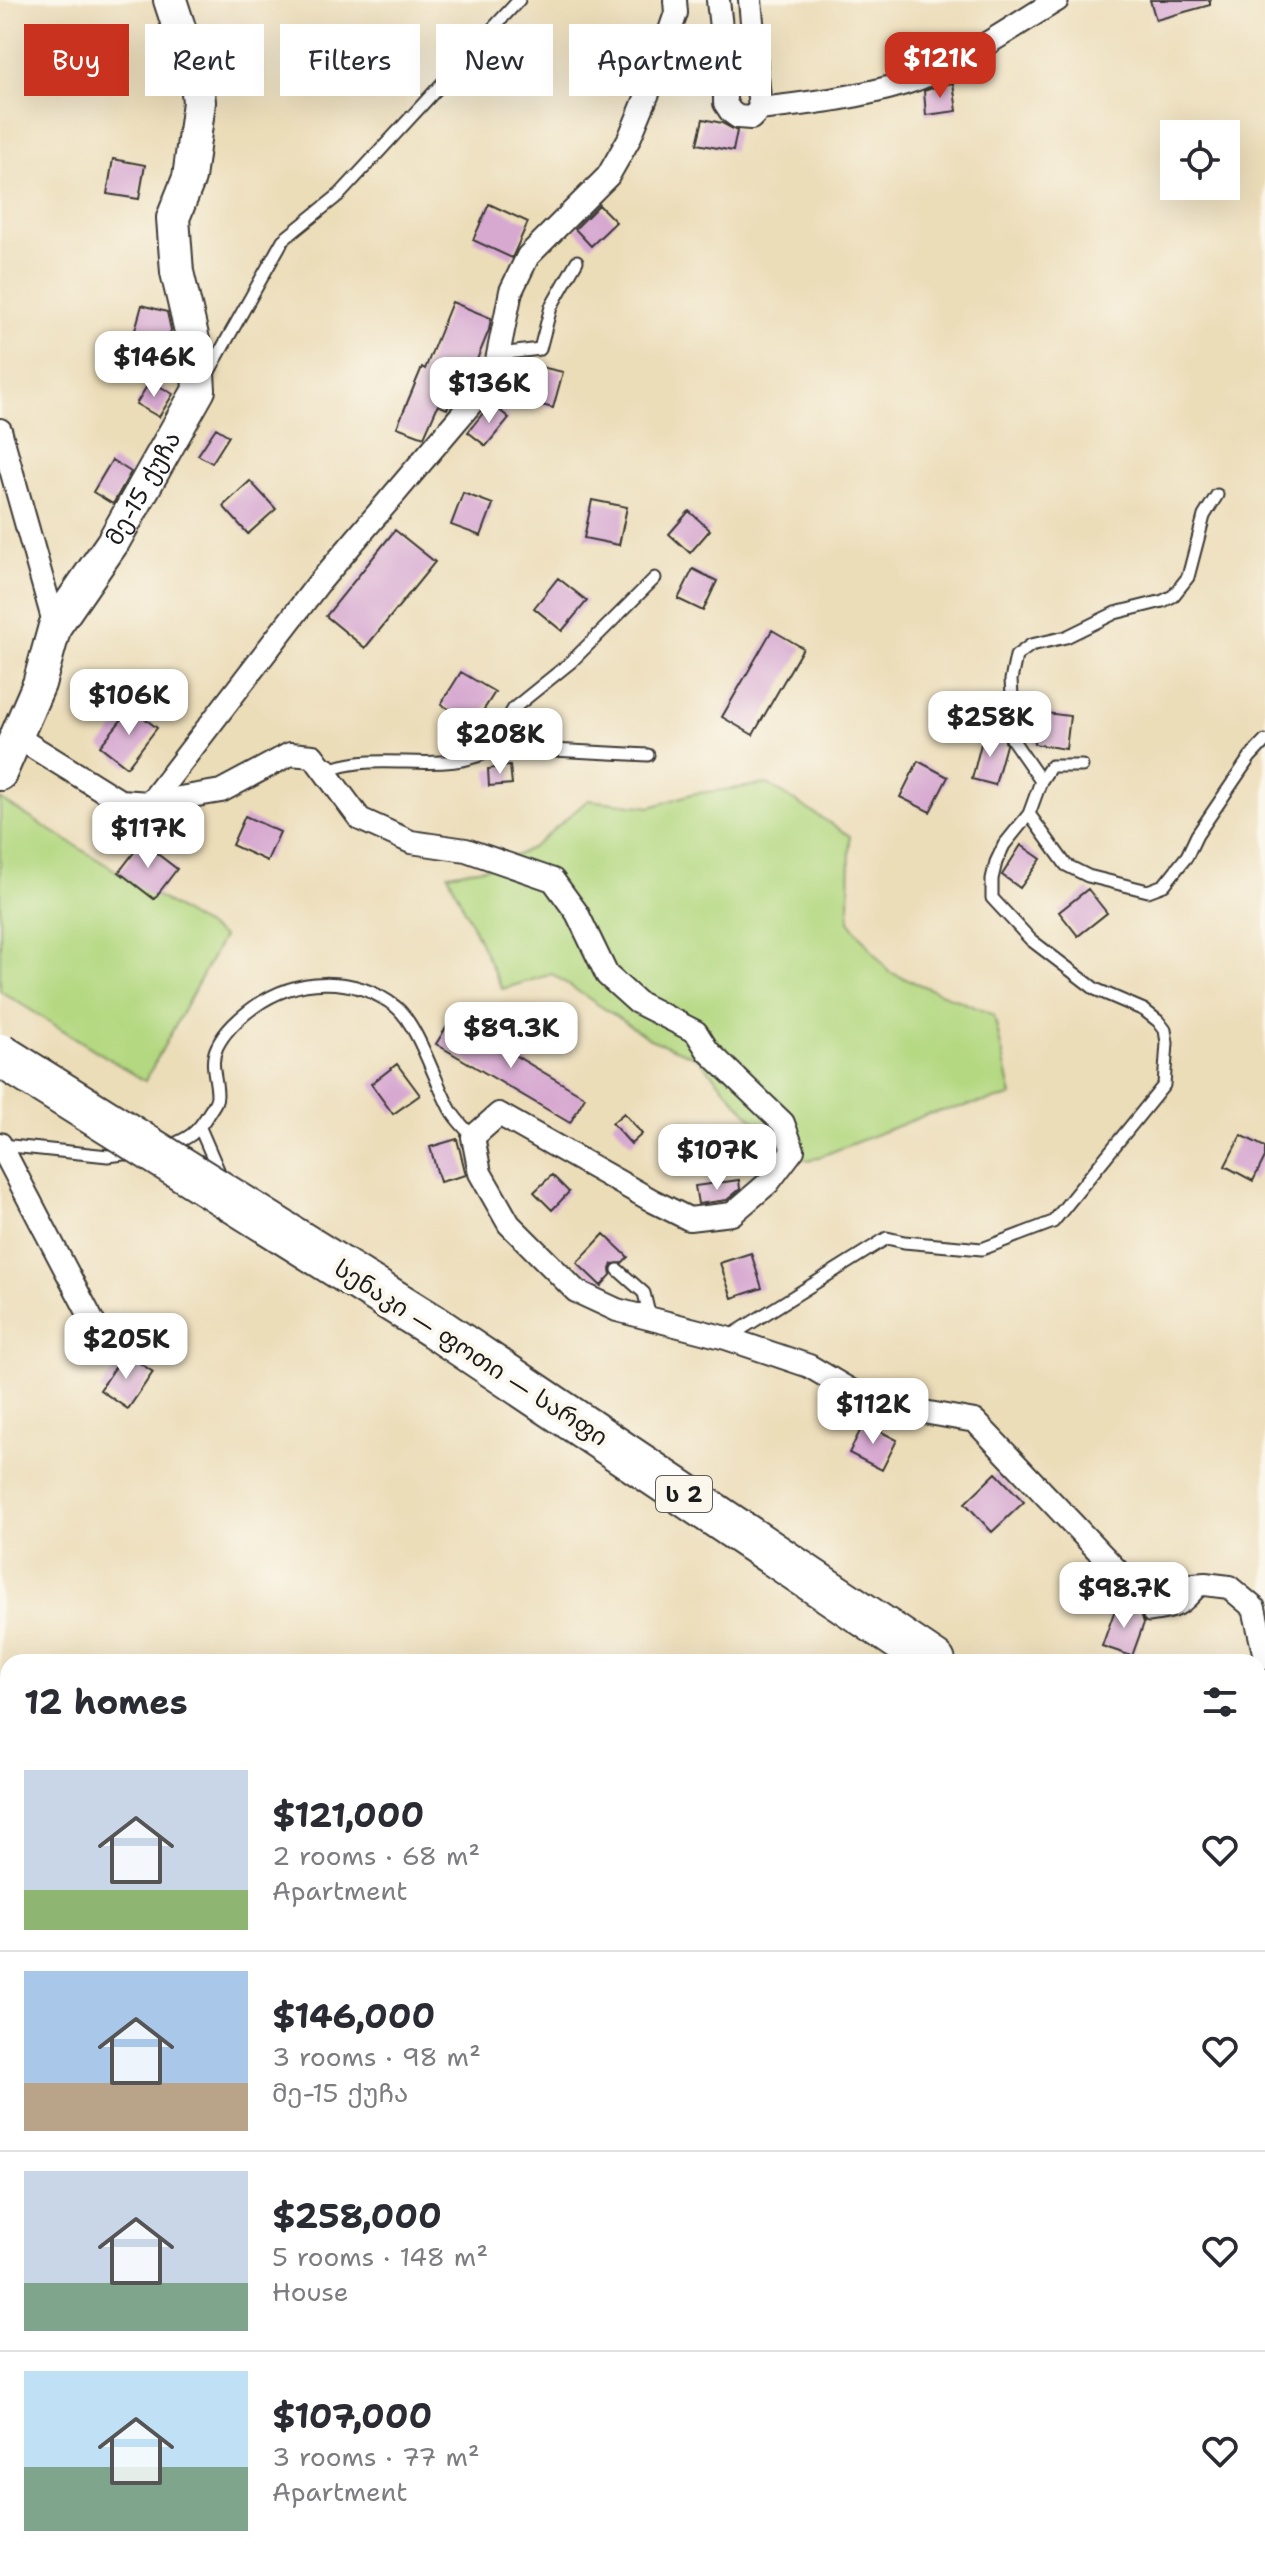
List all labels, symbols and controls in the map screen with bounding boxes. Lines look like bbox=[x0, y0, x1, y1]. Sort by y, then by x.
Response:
chip: Buy bbox=[24, 24, 129, 96]
chip: Rent bbox=[145, 24, 264, 96]
chip: Filters bbox=[280, 24, 420, 96]
chip: New bbox=[436, 24, 553, 96]
chip: Apartment bbox=[569, 24, 771, 96]
pin: $121K bbox=[884, 32, 996, 100]
text: $121K bbox=[903, 40, 977, 75]
map controls bbox=[1160, 120, 1240, 200]
button: locate bbox=[1160, 120, 1240, 200]
pin: $146K bbox=[98, 331, 210, 399]
text: $146K bbox=[113, 339, 195, 374]
pin: $136K bbox=[433, 357, 545, 425]
text: $136K bbox=[448, 365, 530, 400]
street label: მე-15 ქუჩა bbox=[98, 426, 188, 551]
pin: $106K bbox=[73, 669, 185, 737]
text: $106K bbox=[88, 677, 170, 712]
pin: $258K bbox=[934, 691, 1046, 759]
text: $258K bbox=[946, 699, 1034, 734]
pin: $208K bbox=[444, 708, 556, 776]
text: $208K bbox=[455, 716, 545, 751]
pin: $117K bbox=[92, 802, 204, 870]
text: $117K bbox=[110, 810, 186, 845]
pin: $89.3K bbox=[446, 1002, 576, 1070]
text: $89.3K bbox=[463, 1010, 559, 1045]
pin: $107K bbox=[661, 1124, 773, 1192]
text: $107K bbox=[676, 1132, 758, 1167]
street label: სენაკი — ფოთი — სარფი bbox=[328, 1252, 614, 1454]
pin: $205K bbox=[70, 1313, 182, 1381]
text: $205K bbox=[82, 1321, 170, 1356]
pin: $112K bbox=[817, 1378, 929, 1446]
text: $112K bbox=[835, 1386, 911, 1421]
road number: ს 2 bbox=[656, 1476, 712, 1512]
pin: $98.7K bbox=[1059, 1562, 1189, 1630]
text: $98.7K bbox=[1077, 1570, 1171, 1605]
text: 12 homes bbox=[24, 1679, 188, 1725]
icon: filters bbox=[1198, 1680, 1242, 1724]
text: $121,000 bbox=[272, 1792, 424, 1838]
icon: home bbox=[88, 1802, 184, 1898]
icon: heart bbox=[1198, 1828, 1242, 1872]
text: 2 rooms · 68 m² bbox=[272, 1838, 480, 1873]
text: Apartment bbox=[272, 1873, 408, 1908]
text: $146,000 bbox=[272, 1993, 435, 2039]
icon: home bbox=[88, 2003, 184, 2099]
icon: heart bbox=[1198, 2029, 1242, 2073]
text: 3 rooms · 98 m² bbox=[272, 2039, 481, 2074]
text: მე-15 ქუჩა bbox=[272, 2075, 408, 2110]
text: $258,000 bbox=[272, 2193, 442, 2239]
icon: home bbox=[88, 2203, 184, 2299]
icon: heart bbox=[1198, 2229, 1242, 2273]
text: 5 rooms · 148 m² bbox=[272, 2239, 488, 2274]
text: House bbox=[272, 2274, 348, 2309]
text: $107,000 bbox=[272, 2393, 432, 2439]
icon: home bbox=[88, 2403, 184, 2499]
icon: heart bbox=[1198, 2429, 1242, 2473]
text: 3 rooms · 77 m² bbox=[272, 2439, 480, 2474]
text: Apartment bbox=[272, 2474, 408, 2509]

